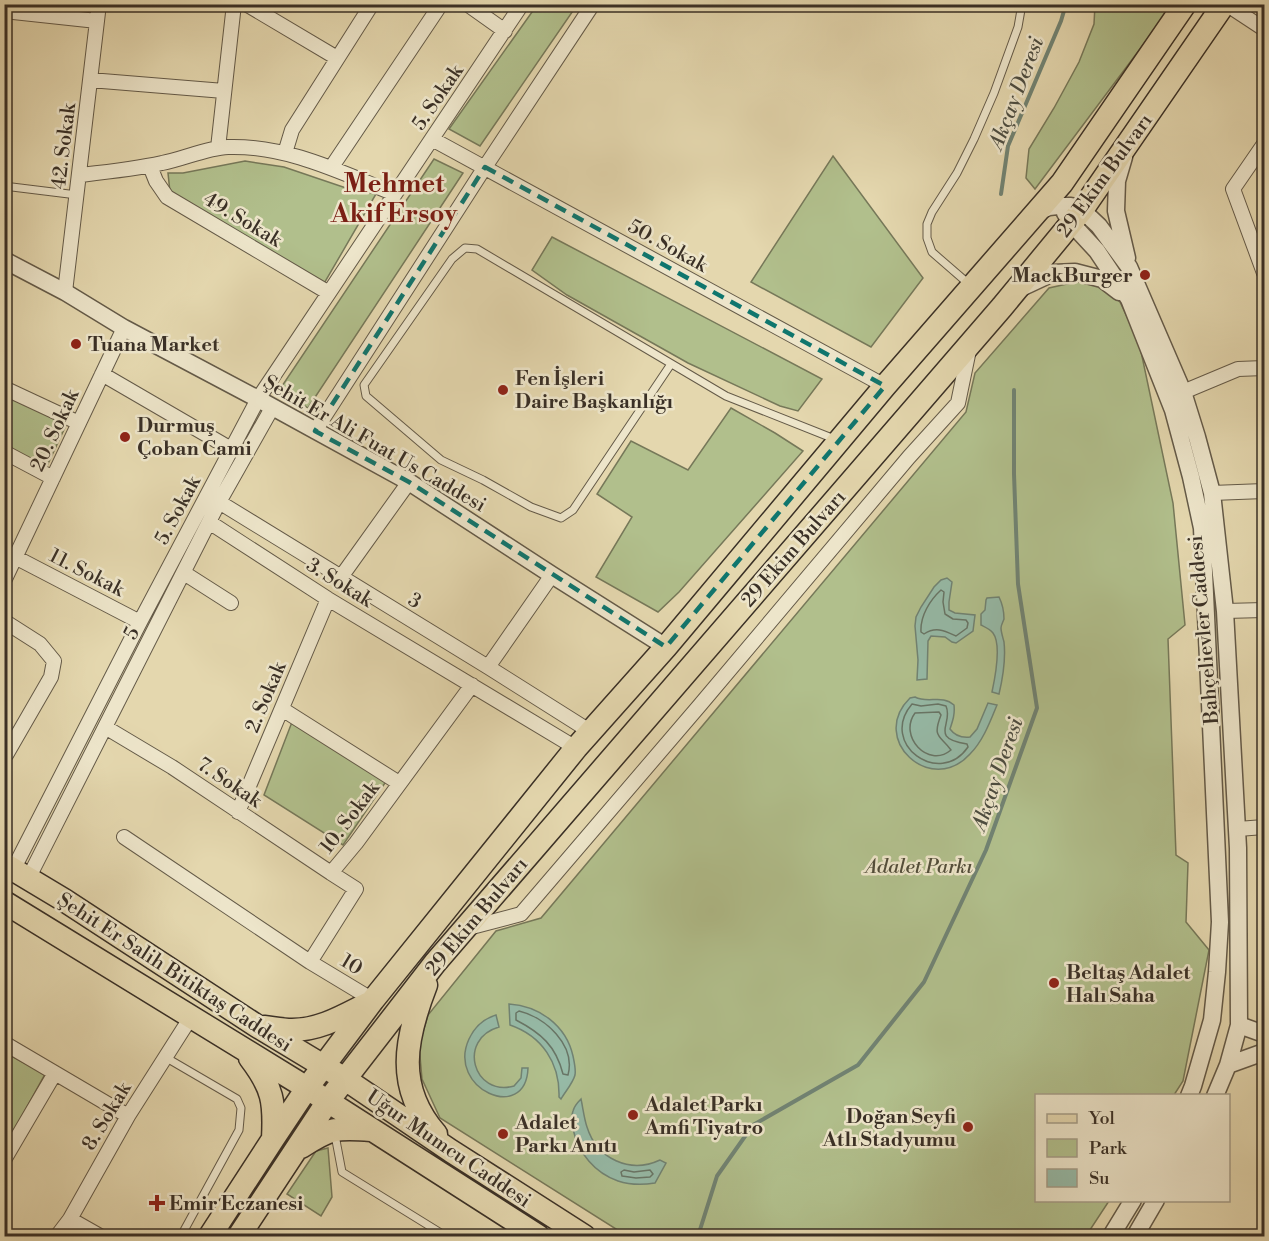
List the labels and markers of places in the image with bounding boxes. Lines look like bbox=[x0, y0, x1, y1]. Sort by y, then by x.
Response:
place label: MackBurger bbox=[1012, 264, 1133, 289]
marker: MackBurger bbox=[1138, 268, 1152, 282]
place label: Tuana Market bbox=[88, 333, 220, 358]
marker: Tuana Market bbox=[69, 337, 83, 351]
place label: Fen İşleri Daire Başkanlığı bbox=[515, 365, 673, 415]
marker: Fen İşleri Daire Başkanlığı bbox=[496, 383, 510, 397]
place label: Durmuş Çoban Cami bbox=[137, 414, 252, 462]
marker: Durmuş Çoban Cami bbox=[118, 430, 132, 444]
place label: Beltaş Adalet Halı Saha bbox=[1066, 961, 1191, 1009]
marker: Beltaş Adalet Halı Saha bbox=[1047, 976, 1061, 990]
place label: Adalet Parkı Amfi Tiyatro bbox=[644, 1093, 763, 1141]
place label: Doğan Seyfi Atlı Stadyumu bbox=[821, 1105, 957, 1153]
marker: Adalet Parkı Amfi Tiyatro bbox=[626, 1108, 640, 1122]
place label: Adalet Parkı Anıtı bbox=[514, 1111, 618, 1159]
marker: Doğan Seyfi Atlı Stadyumu bbox=[961, 1120, 975, 1134]
marker: Adalet Parkı Anıtı bbox=[496, 1127, 510, 1141]
place label: Emir Eczanesi bbox=[169, 1192, 304, 1217]
marker: Emir Eczanesi bbox=[150, 1196, 164, 1210]

